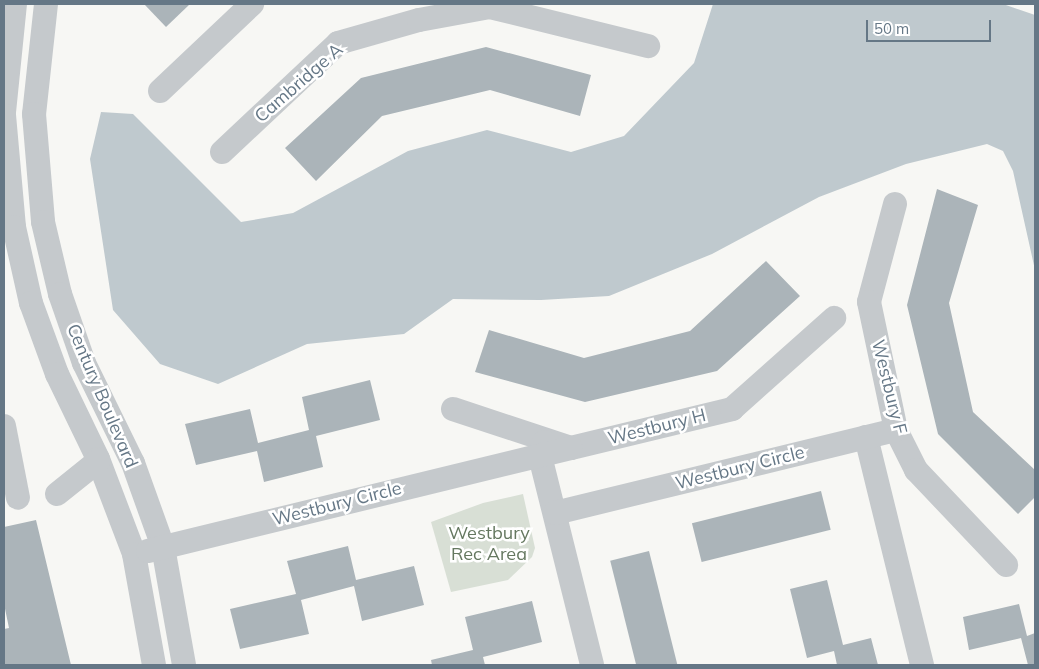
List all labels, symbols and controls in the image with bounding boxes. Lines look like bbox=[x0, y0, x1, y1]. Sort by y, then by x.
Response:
scale bar bbox=[869, 10, 994, 42]
text: 50 m bbox=[874, 19, 909, 38]
street label: Cambridge A bbox=[251, 39, 347, 127]
street label: Century Boulevard bbox=[62, 321, 142, 471]
street label: Westbury F bbox=[867, 338, 911, 436]
street label: Westbury H bbox=[606, 404, 708, 450]
street label: Westbury Circle bbox=[673, 442, 807, 494]
street label: Westbury Circle bbox=[270, 478, 404, 530]
park label: Westbury Rec Area bbox=[448, 523, 530, 566]

